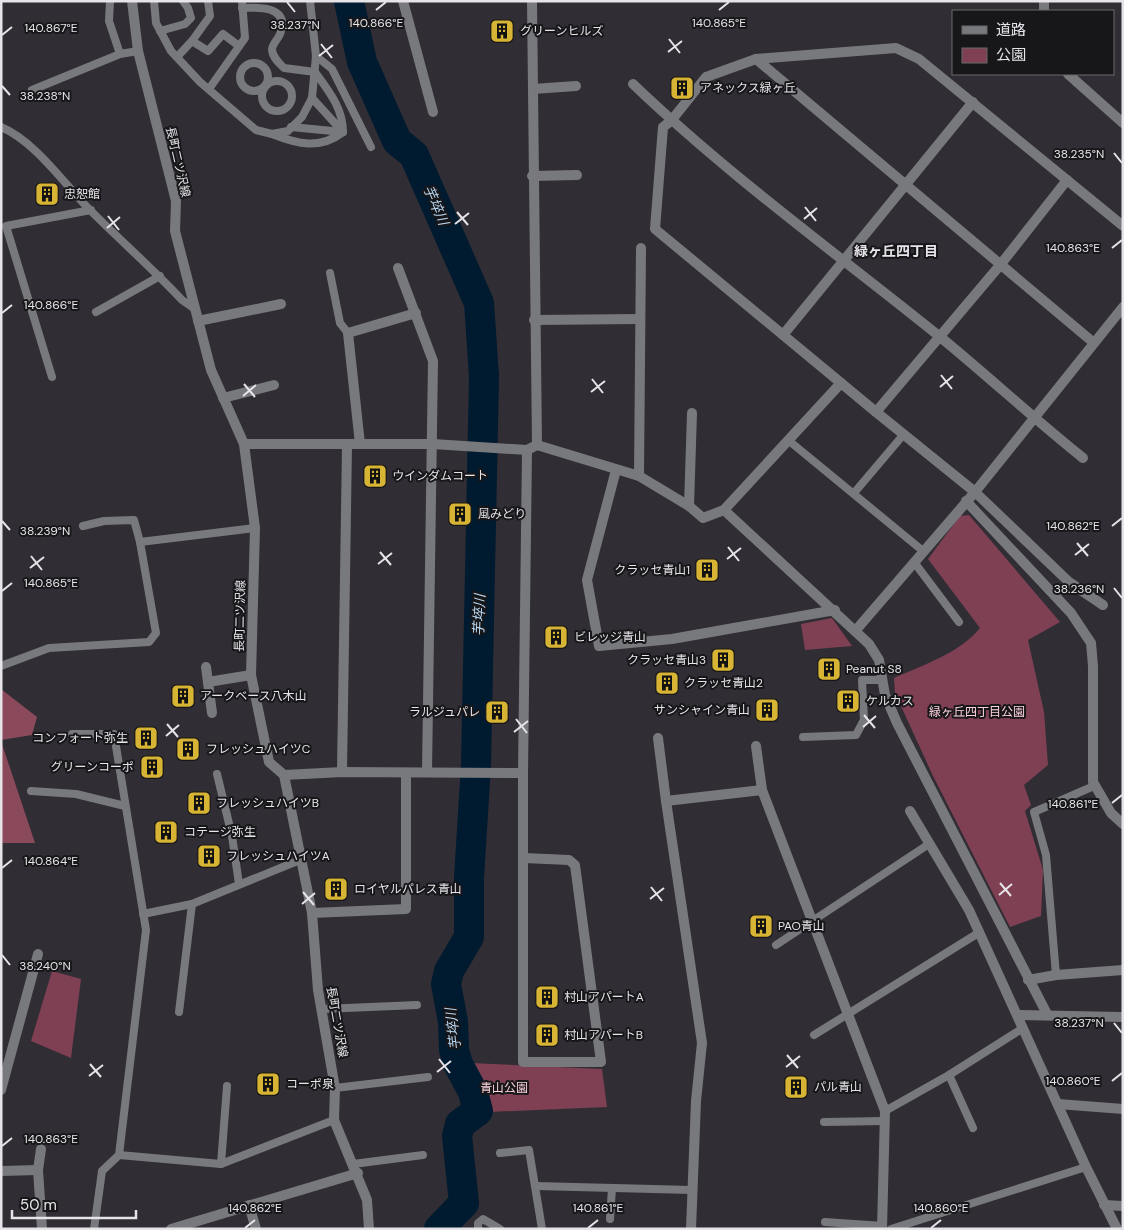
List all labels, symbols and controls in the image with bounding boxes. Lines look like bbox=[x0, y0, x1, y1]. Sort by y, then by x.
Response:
legend bbox=[952, 10, 1114, 75]
text: 140.866°E bbox=[349, 15, 403, 31]
text: 140.865°E bbox=[692, 15, 746, 31]
text: 38.237°N bbox=[270, 17, 320, 33]
building icon: グリーンヒルズ bbox=[489, 18, 515, 44]
text: 140.867°E bbox=[25, 20, 78, 36]
text: 道路 bbox=[996, 20, 1026, 40]
place label: グリーンヒルズ bbox=[520, 23, 603, 39]
text: 公園 bbox=[996, 45, 1026, 65]
building icon: アネックス緑ヶ丘 bbox=[669, 75, 695, 101]
place label: アネックス緑ヶ丘 bbox=[700, 80, 796, 96]
text: 38.238°N bbox=[20, 88, 70, 104]
street label: 長町二ツ沢線 bbox=[162, 125, 194, 199]
text: 38.235°N bbox=[1054, 146, 1104, 162]
building icon: 忠恕館 bbox=[34, 181, 60, 207]
water label: 芋埣川 bbox=[419, 182, 454, 230]
place label: 忠恕館 bbox=[64, 186, 100, 202]
text: 140.863°E bbox=[1046, 240, 1100, 256]
district label: 緑ヶ丘四丁目 bbox=[854, 242, 938, 260]
text: 140.866°E bbox=[24, 297, 78, 313]
building icon: ウインダムコート bbox=[362, 463, 388, 489]
place label: ウインダムコート bbox=[392, 468, 488, 484]
building icon: 風みどり bbox=[447, 501, 473, 527]
place label: 風みどり bbox=[478, 506, 526, 522]
text: 140.862°E bbox=[1046, 518, 1100, 534]
text: 38.239°N bbox=[20, 523, 70, 539]
building icon: クラッセ青山1 bbox=[694, 557, 720, 583]
place label: クラッセ青山1 bbox=[614, 562, 690, 578]
text: 140.865°E bbox=[24, 575, 78, 591]
street label: 長町二ツ沢線 bbox=[231, 580, 249, 652]
text: 38.236°N bbox=[1054, 581, 1104, 597]
water label: 芋埣川 bbox=[469, 592, 489, 636]
building icon: ビレッジ青山 bbox=[543, 624, 569, 650]
place label: ビレッジ青山 bbox=[574, 629, 646, 645]
building icon: クラッセ青山3 bbox=[710, 647, 736, 673]
place label: クラッセ青山3 bbox=[627, 652, 706, 668]
building icon: Peanut S8 bbox=[816, 656, 842, 682]
place label: Peanut S8 bbox=[846, 661, 902, 677]
building icon: クラッセ青山2 bbox=[654, 670, 680, 696]
place label: クラッセ青山2 bbox=[684, 675, 763, 691]
building icon: アークベース八木山 bbox=[170, 683, 196, 709]
place label: アークベース八木山 bbox=[200, 688, 307, 704]
building icon: ケルカス bbox=[835, 688, 861, 714]
place label: ケルカス bbox=[866, 693, 914, 709]
building icon: サンシャイン青山 bbox=[754, 697, 780, 723]
building icon: ラルジュパレ bbox=[484, 699, 510, 725]
place label: サンシャイン青山 bbox=[654, 702, 750, 718]
place label: ラルジュパレ bbox=[409, 704, 480, 720]
park label: 緑ヶ丘四丁目公園 bbox=[929, 704, 1025, 720]
building icon: コンフォート弥生 bbox=[133, 725, 159, 751]
place label: コンフォート弥生 bbox=[32, 730, 128, 746]
building icon: フレッシュハイツC bbox=[175, 736, 201, 762]
place label: フレッシュハイツC bbox=[206, 741, 311, 757]
building icon: グリーンコーポ bbox=[139, 754, 165, 780]
place label: グリーンコーポ bbox=[51, 759, 134, 775]
building icon: フレッシュハイツB bbox=[186, 790, 212, 816]
place label: フレッシュハイツB bbox=[216, 795, 319, 811]
text: 140.861°E bbox=[1048, 796, 1099, 812]
building icon: コテージ弥生 bbox=[153, 819, 179, 845]
place label: コテージ弥生 bbox=[184, 824, 256, 840]
building icon: フレッシュハイツA bbox=[196, 843, 222, 869]
place label: フレッシュハイツA bbox=[226, 848, 330, 864]
text: 140.864°E bbox=[24, 853, 78, 869]
building icon: ロイヤルパレス青山 bbox=[323, 876, 349, 902]
place label: ロイヤルパレス青山 bbox=[354, 881, 462, 897]
building icon: PAO青山 bbox=[748, 913, 774, 939]
place label: PAO青山 bbox=[778, 918, 825, 934]
text: 38.240°N bbox=[19, 958, 71, 974]
building icon: 村山アパートA bbox=[534, 984, 560, 1010]
street label: 長町二ツ沢線 bbox=[323, 985, 351, 1059]
place label: 村山アパートA bbox=[564, 989, 644, 1005]
water label: 芋埣川 bbox=[441, 1005, 464, 1051]
text: 38.237°N bbox=[1054, 1015, 1104, 1031]
building icon: 村山アパートB bbox=[534, 1022, 560, 1048]
place label: 村山アパートB bbox=[564, 1027, 643, 1043]
building icon: コーポ泉 bbox=[255, 1071, 281, 1097]
text: 140.860°E bbox=[1045, 1073, 1101, 1089]
building icon: パル青山 bbox=[783, 1074, 809, 1100]
place label: コーポ泉 bbox=[286, 1076, 334, 1092]
place label: パル青山 bbox=[814, 1079, 862, 1095]
park label: 青山公園 bbox=[480, 1080, 528, 1096]
text: 140.863°E bbox=[24, 1131, 78, 1147]
scale bar bbox=[12, 1188, 136, 1220]
text: 50 m bbox=[20, 1195, 57, 1215]
text: 140.862°E bbox=[228, 1200, 282, 1216]
text: 140.861°E bbox=[573, 1200, 624, 1216]
text: 140.860°E bbox=[913, 1200, 969, 1216]

